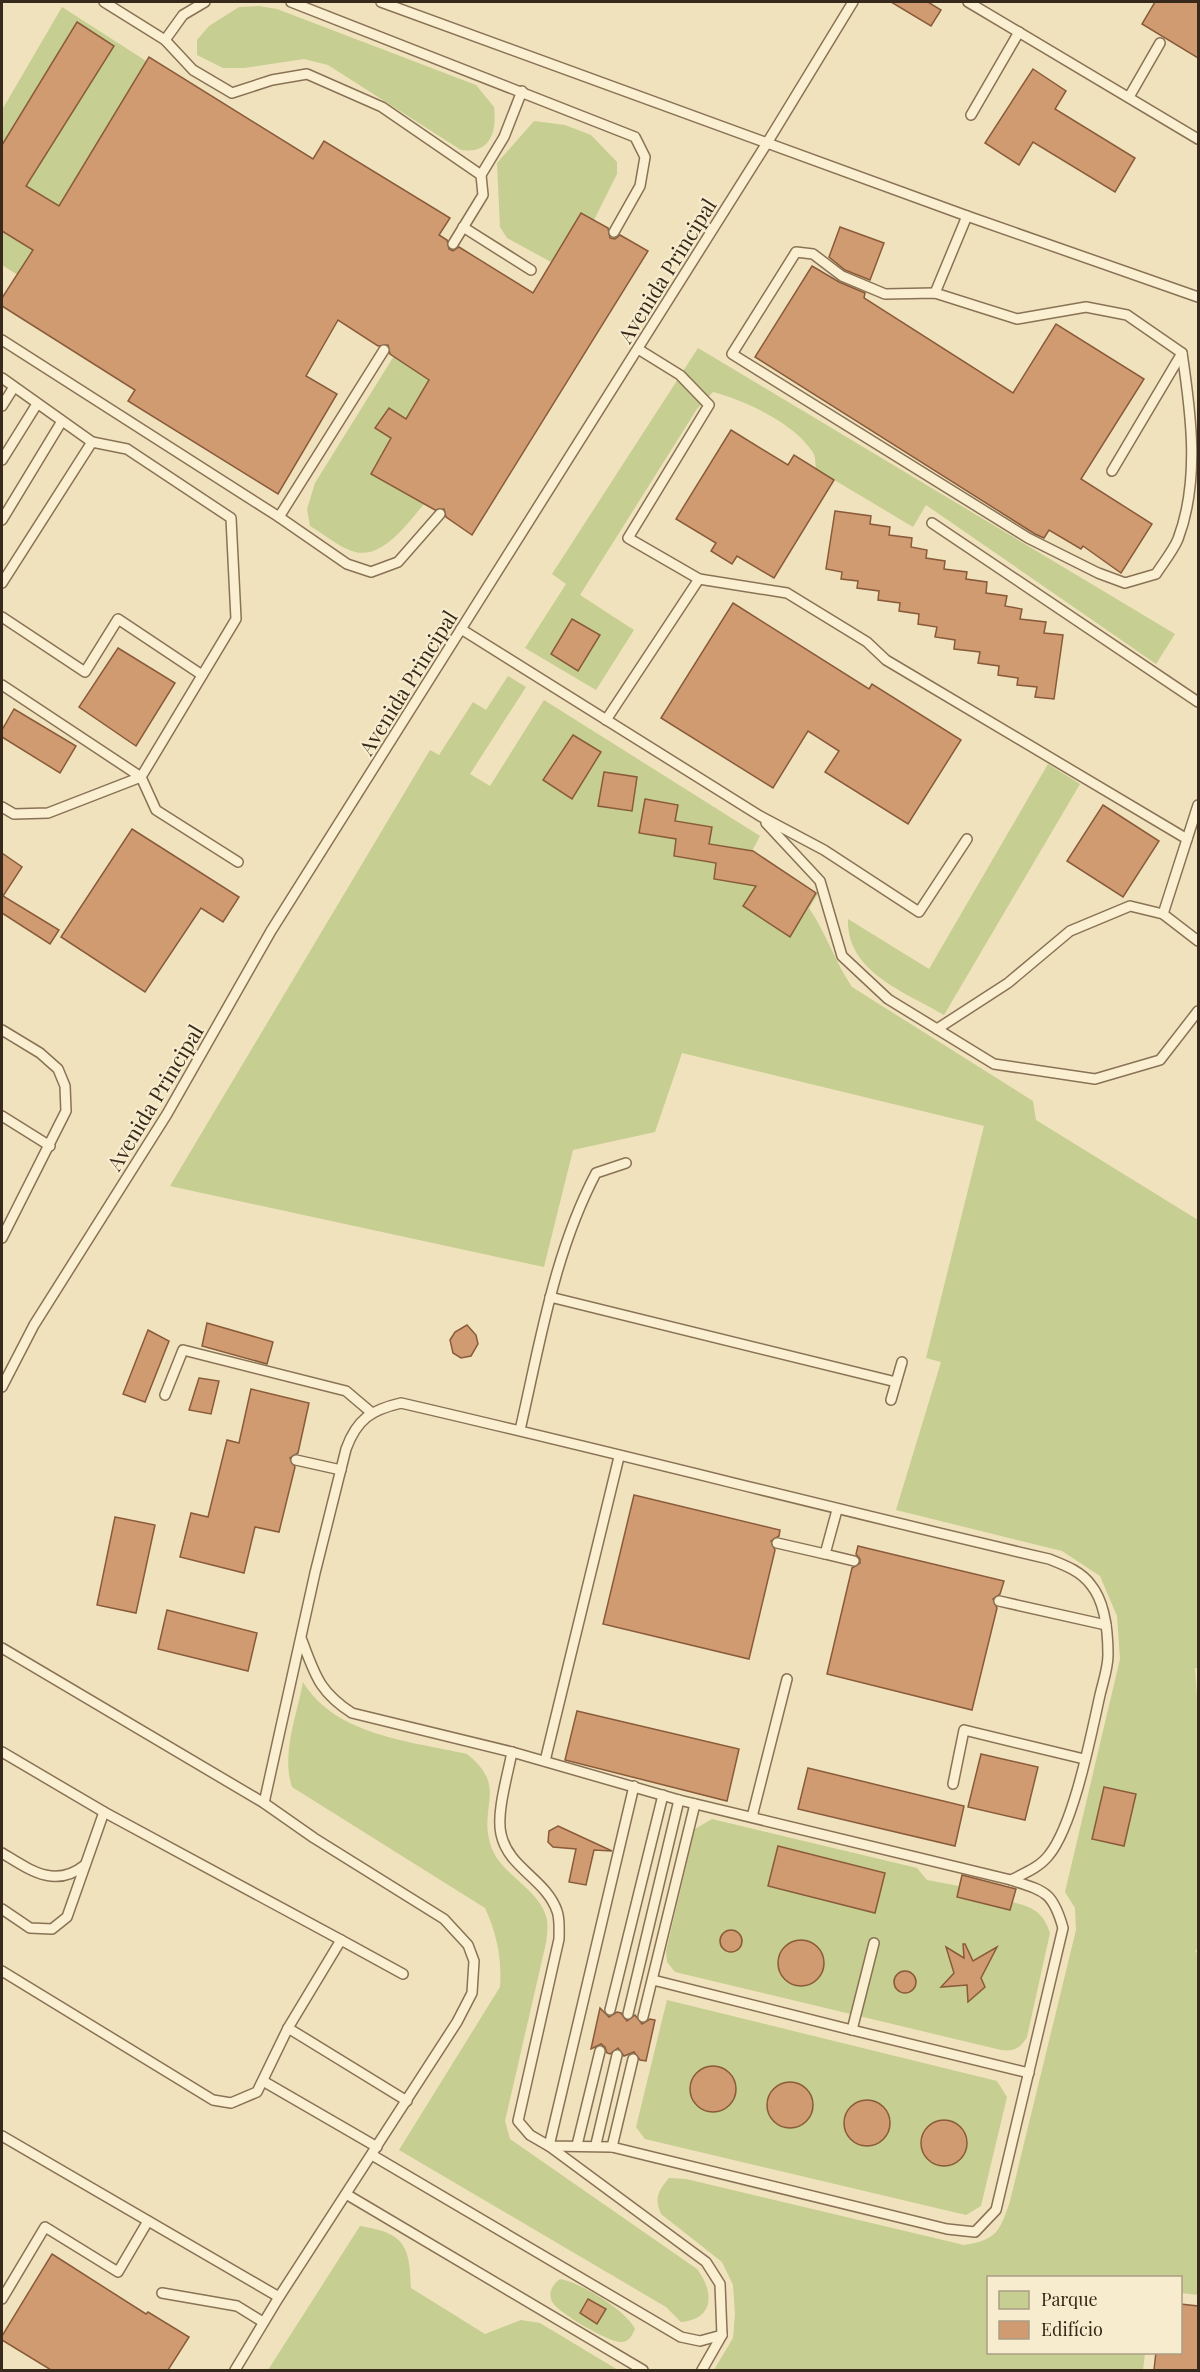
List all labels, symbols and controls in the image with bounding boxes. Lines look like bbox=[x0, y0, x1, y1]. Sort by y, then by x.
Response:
street label: Avenida Principal bbox=[610, 192, 722, 348]
street label: Avenida Principal bbox=[351, 604, 463, 760]
street label: Avenida Principal bbox=[99, 1019, 209, 1176]
legend bbox=[987, 2276, 1182, 2354]
text: Parque bbox=[1041, 2287, 1098, 2311]
text: Edifício bbox=[1041, 2317, 1103, 2341]

